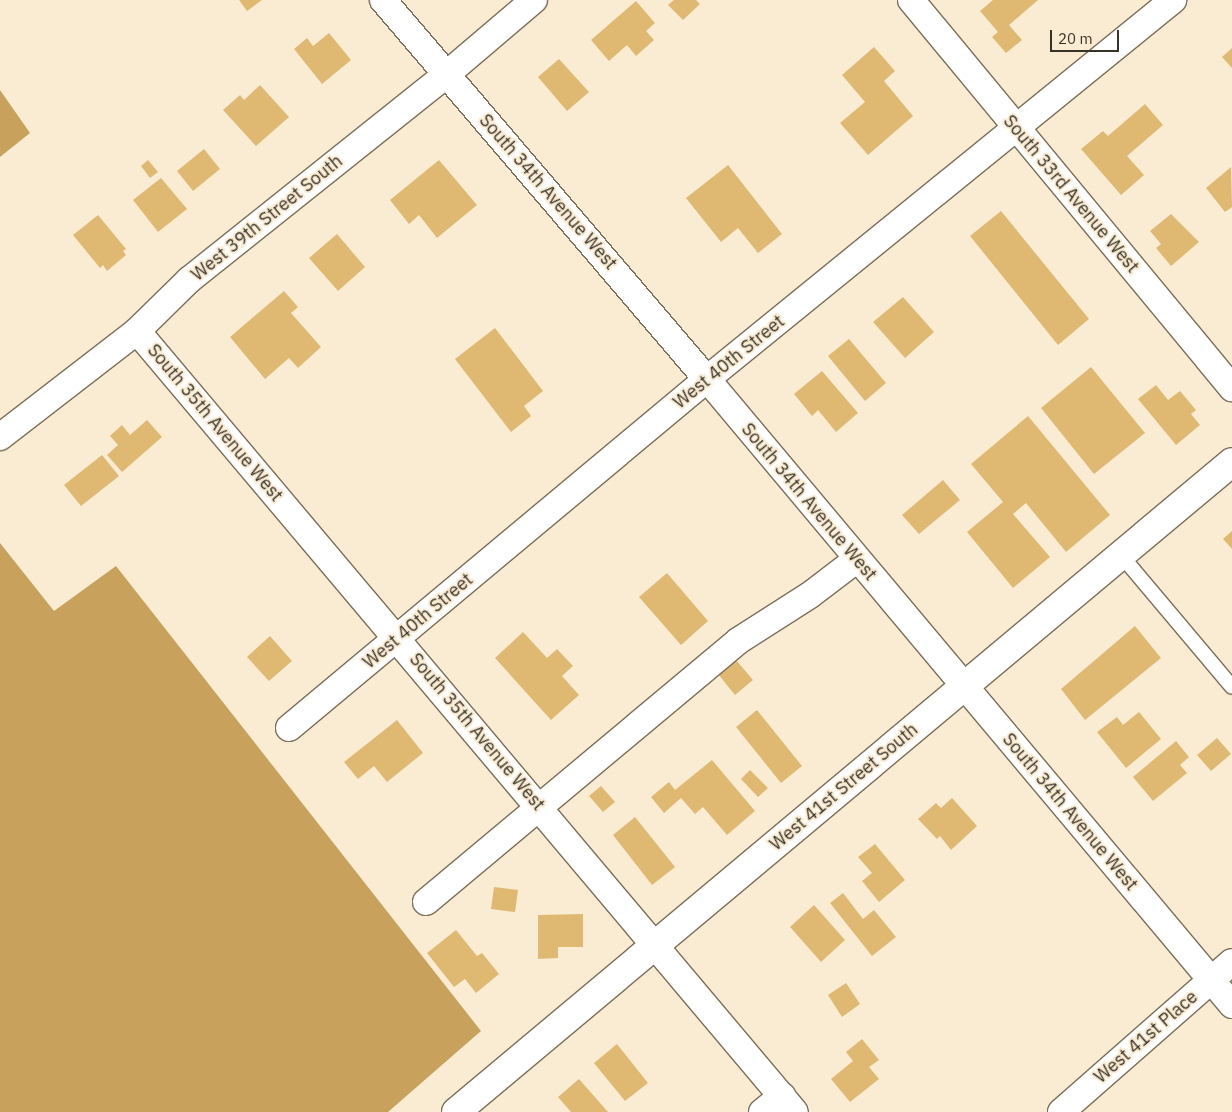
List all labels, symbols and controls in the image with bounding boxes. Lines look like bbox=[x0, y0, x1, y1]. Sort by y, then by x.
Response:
scale bar bbox=[1052, 20, 1121, 52]
text: 20 m bbox=[1058, 29, 1093, 48]
street label: South 34th Avenue West bbox=[475, 110, 621, 274]
street label: South 33rd Avenue West bbox=[999, 111, 1143, 277]
street label: West 39th Street South bbox=[187, 150, 347, 286]
street label: West 40th Street bbox=[669, 311, 789, 413]
street label: South 35th Avenue West bbox=[143, 340, 287, 506]
street label: South 34th Avenue West bbox=[737, 419, 881, 585]
street label: West 40th Street bbox=[359, 569, 477, 673]
street label: South 35th Avenue West bbox=[405, 649, 549, 815]
street label: West 41st Street South bbox=[766, 719, 922, 855]
street label: South 34th Avenue West bbox=[998, 729, 1142, 895]
street label: West 41st Place bbox=[1090, 986, 1202, 1088]

